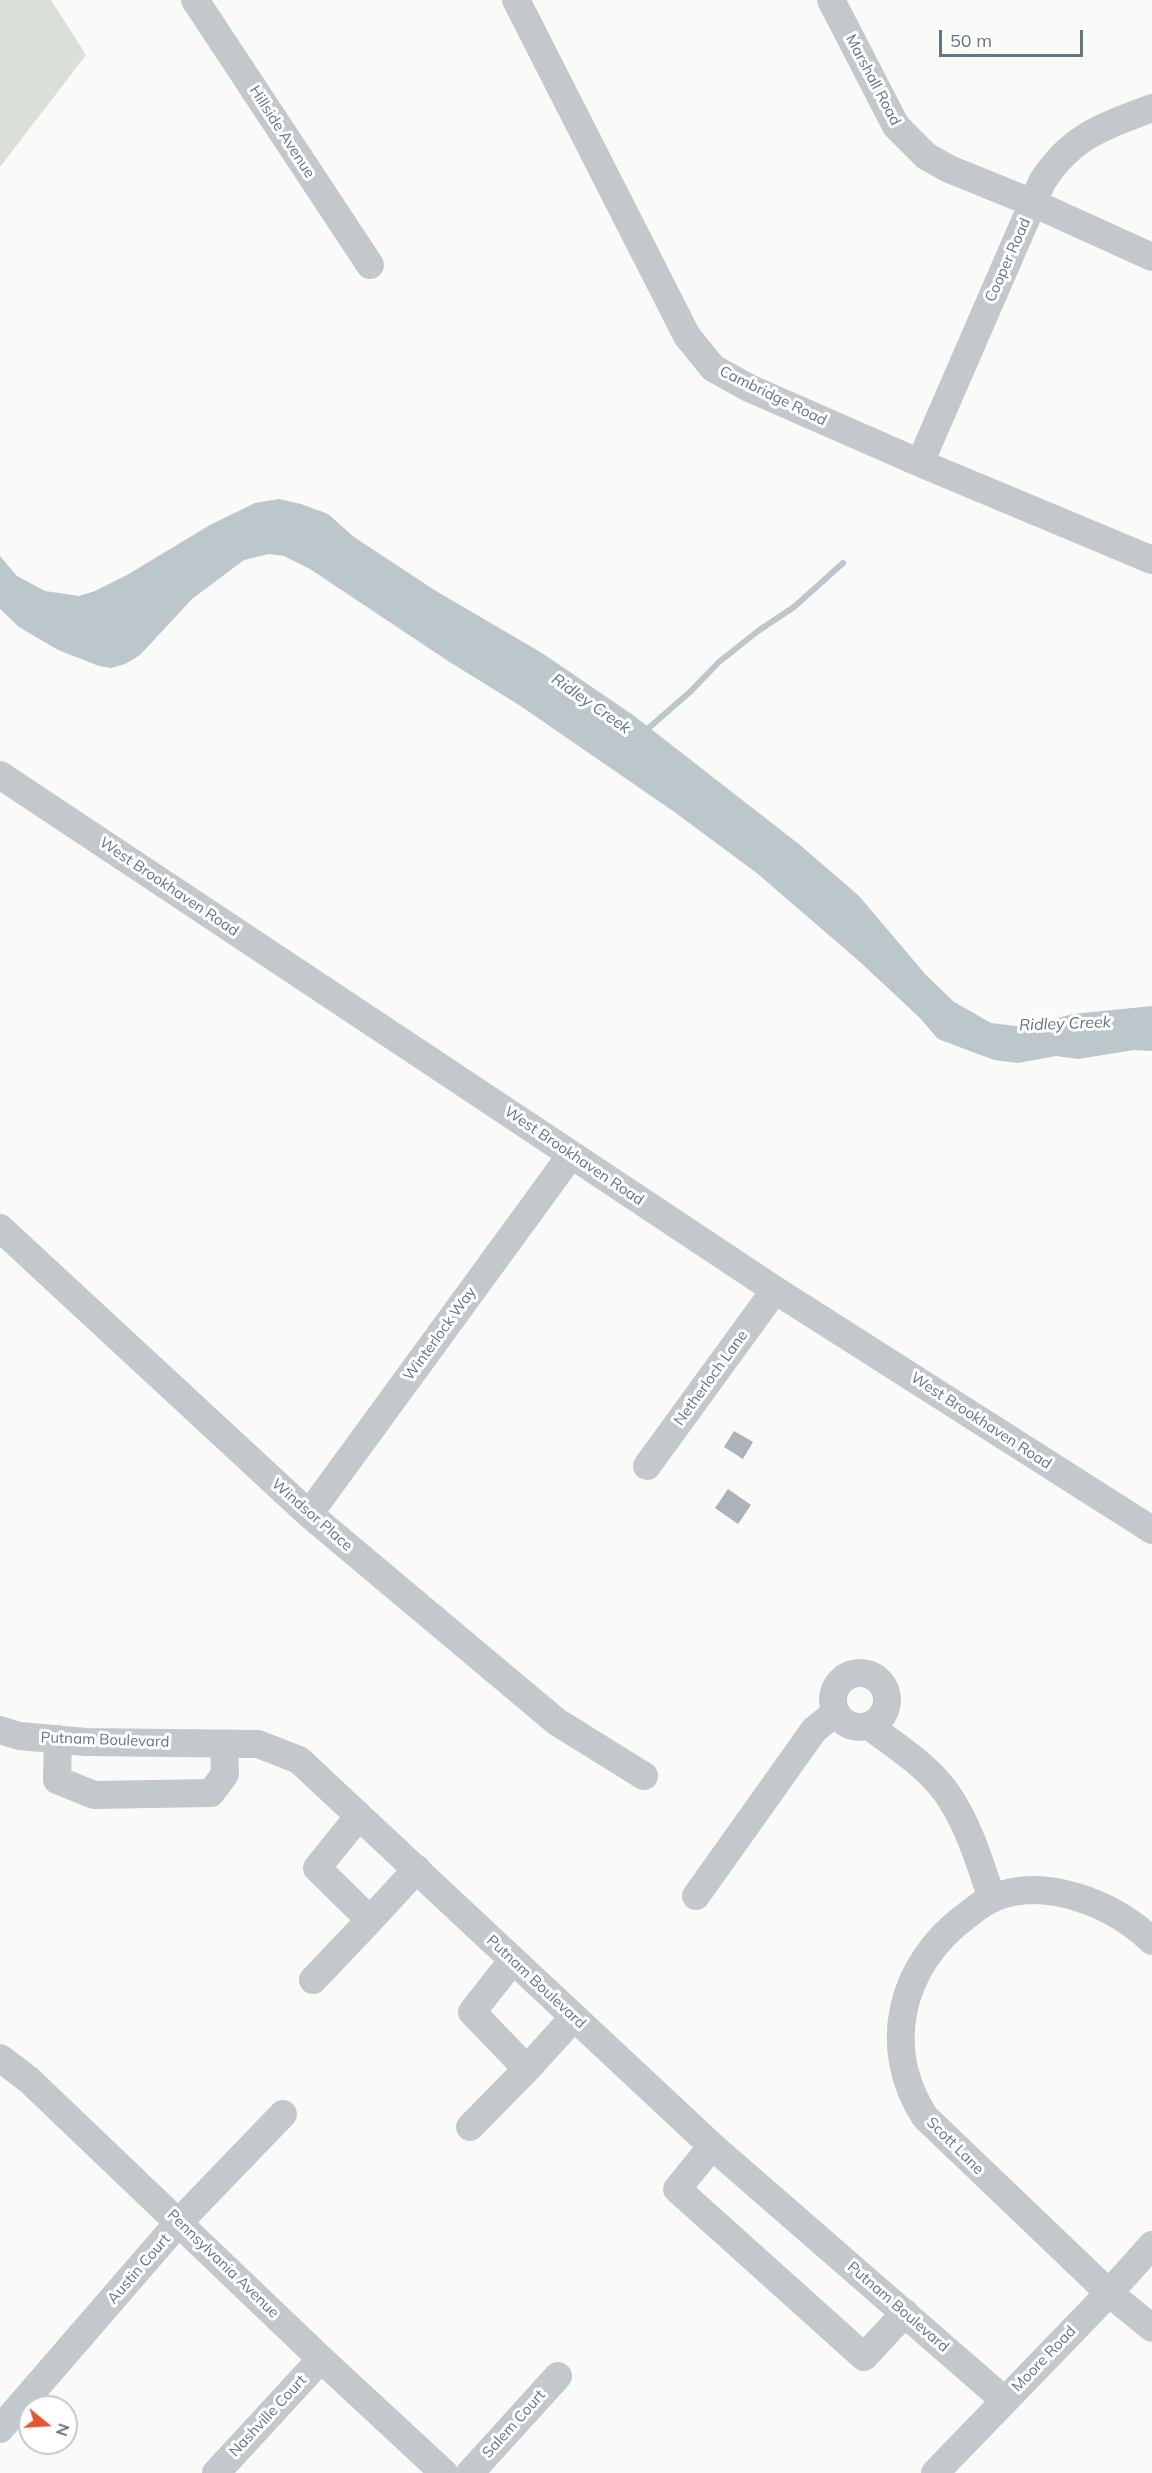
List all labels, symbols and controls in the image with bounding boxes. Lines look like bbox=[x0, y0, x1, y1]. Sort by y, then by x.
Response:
scale bar bbox=[942, 18, 1086, 56]
text: 50 m bbox=[950, 29, 992, 52]
street label: Marshall Road bbox=[842, 31, 904, 129]
street label: Hillside Avenue bbox=[245, 82, 319, 182]
street label: Cooper Road bbox=[981, 215, 1035, 305]
street label: Cambridge Road bbox=[716, 362, 830, 430]
water label: Ridley Creek bbox=[548, 670, 634, 738]
street label: West Brookhaven Road bbox=[96, 834, 242, 940]
water label: Ridley Creek bbox=[1019, 1013, 1111, 1035]
street label: West Brookhaven Road bbox=[501, 1103, 647, 1209]
street label: Winterlock Way bbox=[400, 1284, 480, 1384]
street label: Netherloch Lane bbox=[670, 1327, 752, 1429]
street label: West Brookhaven Road bbox=[907, 1369, 1055, 1473]
street label: Windsor Place bbox=[268, 1475, 356, 1555]
street label: Putnam Boulevard bbox=[40, 1729, 170, 1751]
street label: Putnam Boulevard bbox=[483, 1932, 589, 2032]
street label: Scott Lane bbox=[923, 2114, 987, 2178]
street label: Pennsylvania Avenue bbox=[163, 2206, 283, 2322]
street label: Austin Court bbox=[104, 2230, 174, 2308]
street label: Putnam Boulevard bbox=[844, 2258, 952, 2356]
street label: Moore Road bbox=[1008, 2322, 1080, 2396]
street label: Nashville Court bbox=[226, 2371, 310, 2461]
street label: Salem Court bbox=[479, 2386, 549, 2462]
north arrow bbox=[18, 2395, 78, 2455]
text: N bbox=[52, 2421, 75, 2439]

